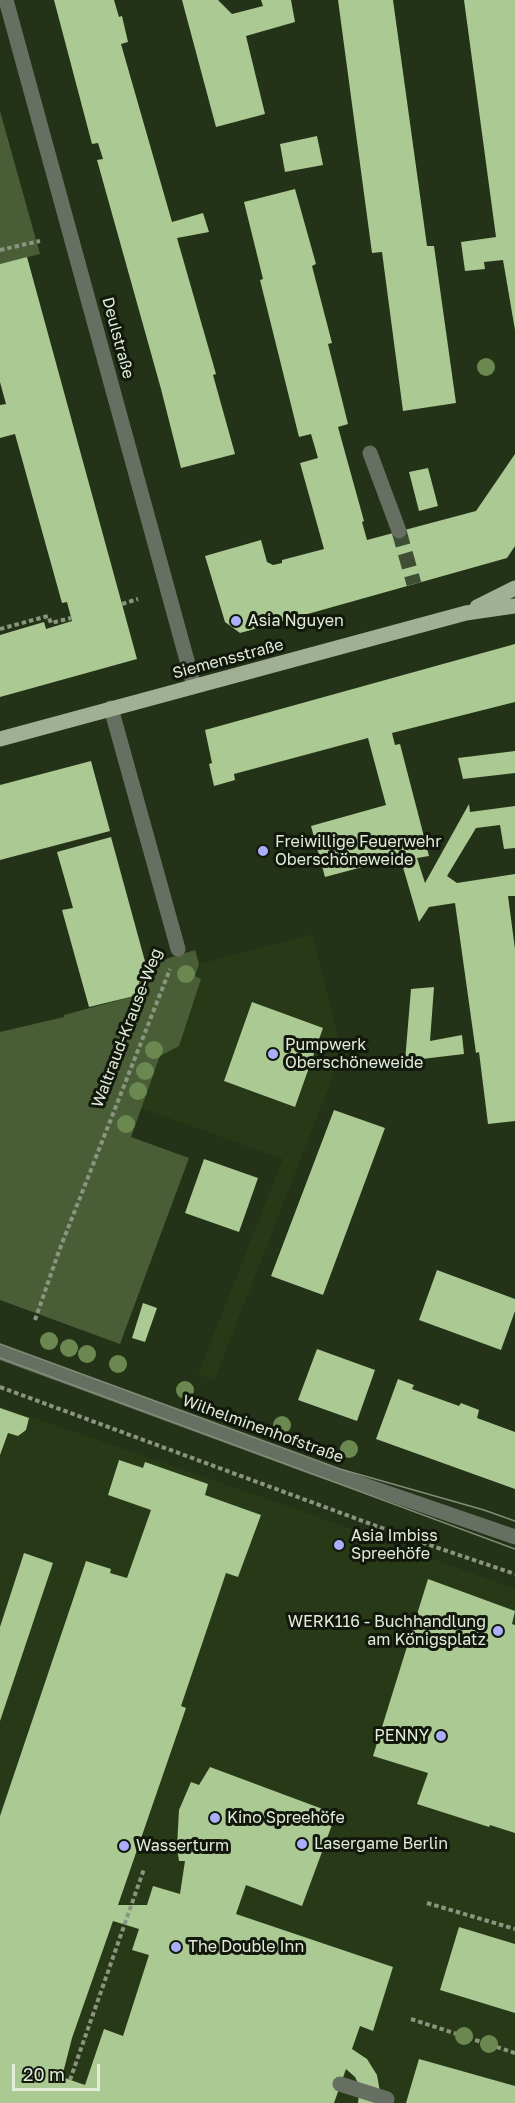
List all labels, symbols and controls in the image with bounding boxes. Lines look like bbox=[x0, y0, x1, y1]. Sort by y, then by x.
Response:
street label: Deulstraße bbox=[98, 295, 138, 381]
place label: Asia Nguyen bbox=[248, 611, 344, 631]
marker: Asia Nguyen bbox=[229, 614, 243, 628]
street label: Siemensstraße bbox=[170, 635, 286, 683]
place label: Freiwillige Feuerwehr Oberschöneweide bbox=[275, 832, 441, 870]
marker: Freiwillige Feuerwehr Oberschöneweide bbox=[256, 844, 270, 858]
street label: Waltraud-Krause-Weg bbox=[88, 946, 166, 1110]
place label: Pumpwerk Oberschöneweide bbox=[285, 1035, 423, 1073]
marker: Pumpwerk Oberschöneweide bbox=[266, 1047, 280, 1061]
street label: Wilhelminenhofstraße bbox=[180, 1391, 346, 1467]
place label: Asia Imbiss Spreehöfe bbox=[351, 1526, 438, 1564]
marker: Asia Imbiss Spreehöfe bbox=[332, 1538, 346, 1552]
place label: WERK116 - Buchhandlung am Königsplatz bbox=[288, 1612, 486, 1650]
marker: WERK116 - Buchhandlung am Königsplatz bbox=[491, 1624, 505, 1638]
place label: PENNY bbox=[374, 1726, 429, 1746]
marker: PENNY bbox=[434, 1729, 448, 1743]
place label: Kino Spreehöfe bbox=[227, 1808, 345, 1828]
marker: Kino Spreehöfe bbox=[208, 1811, 222, 1825]
place label: Lasergame Berlin bbox=[314, 1834, 448, 1854]
place label: Wasserturm bbox=[136, 1836, 229, 1856]
marker: Lasergame Berlin bbox=[295, 1837, 309, 1851]
marker: Wasserturm bbox=[117, 1839, 131, 1853]
place label: The Double Inn bbox=[188, 1937, 304, 1957]
marker: The Double Inn bbox=[169, 1940, 183, 1954]
scale bar bbox=[15, 2052, 104, 2090]
text: 20 m bbox=[23, 2063, 65, 2085]

